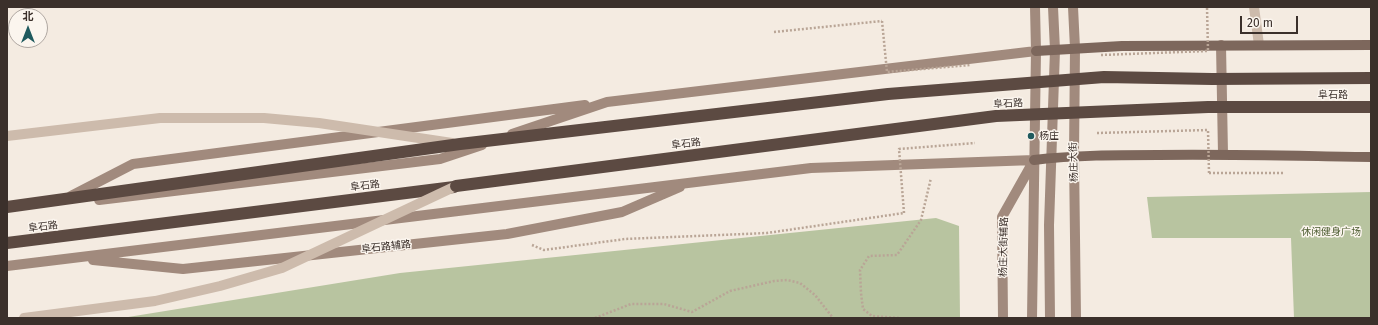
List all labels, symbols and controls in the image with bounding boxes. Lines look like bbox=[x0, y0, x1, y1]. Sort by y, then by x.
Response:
north arrow bbox=[8, 8, 48, 48]
scale bar bbox=[1242, 8, 1300, 34]
text: 北 bbox=[23, 10, 34, 23]
text: 20 m bbox=[1247, 16, 1273, 30]
street label: 阜石路 bbox=[1318, 89, 1348, 101]
street label: 阜石路 bbox=[993, 97, 1023, 111]
place label: 杨庄 bbox=[1039, 130, 1059, 142]
marker: 杨庄 bbox=[1026, 131, 1036, 141]
street label: 阜石路 bbox=[670, 136, 702, 152]
street label: 杨庄大街 bbox=[1068, 142, 1080, 182]
street label: 阜石路 bbox=[349, 178, 381, 194]
street label: 杨庄大街辅路 bbox=[997, 217, 1011, 277]
street label: 阜石路 bbox=[27, 219, 59, 235]
park label: 休闲健身广场 bbox=[1301, 226, 1361, 238]
street label: 阜石路辅路 bbox=[361, 238, 411, 256]

